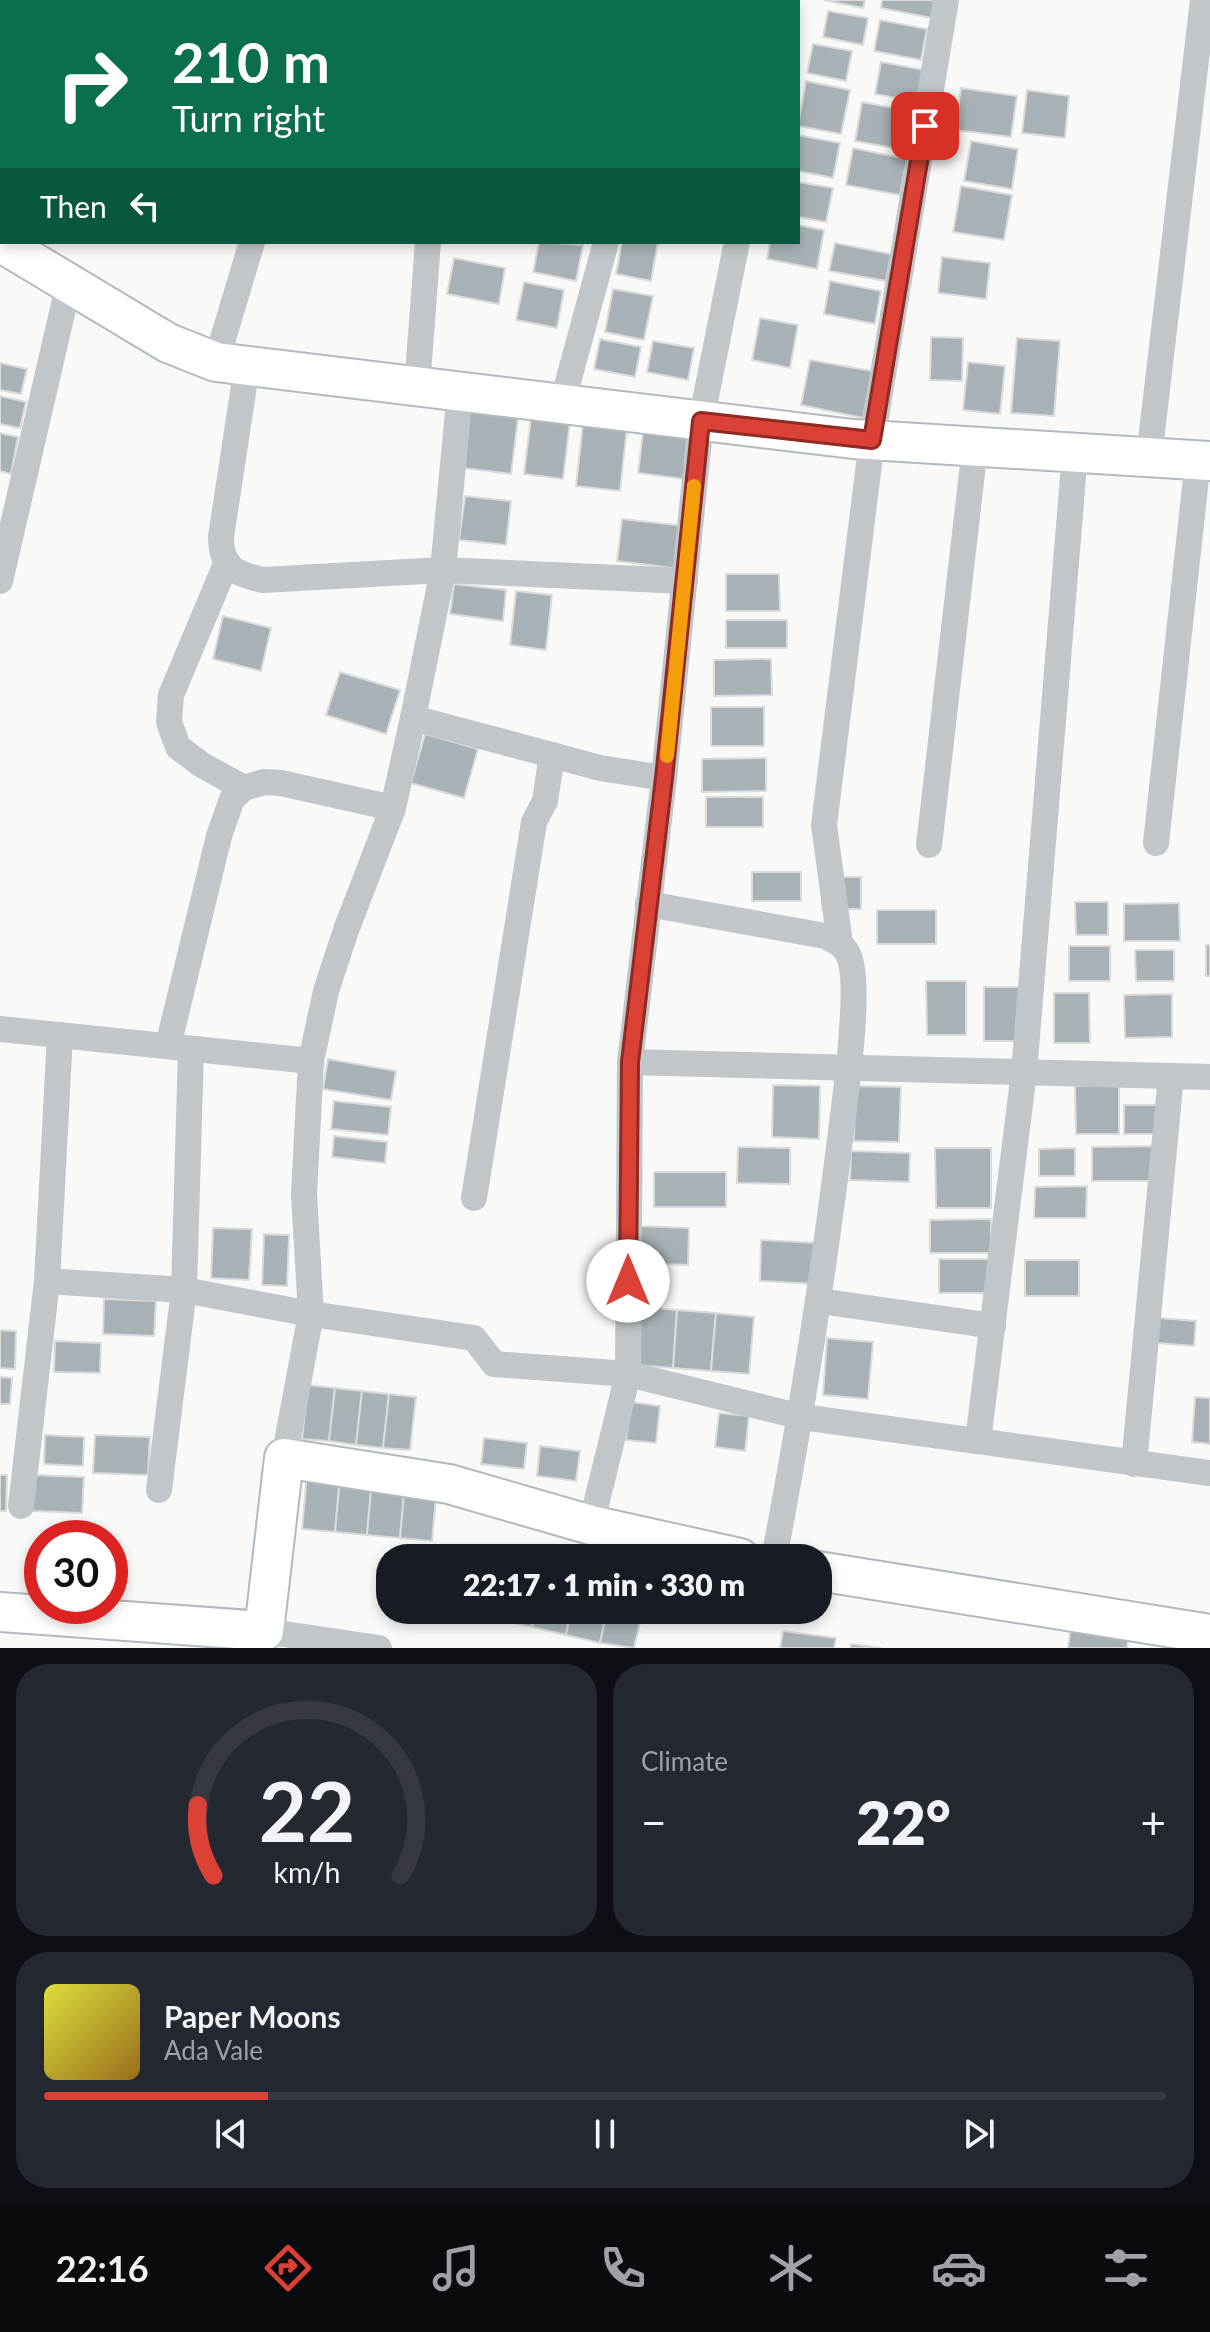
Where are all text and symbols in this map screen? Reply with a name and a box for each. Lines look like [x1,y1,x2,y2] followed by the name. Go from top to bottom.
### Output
[172,28,330,95] text: 210 m
[40,32,144,136] icon: right
[891,92,959,160] pin
[172,96,325,140] text: Turn right
[903,104,947,148] icon: arrive
[123,184,167,228] icon: left
[40,188,107,224] text: Then
[586,1239,670,1323] position arrow
[24,1520,128,1624] speed limit sign: 30
[463,1566,745,1602] text: 22:17 · 1 min · 330 m
[641,1745,728,1777] text: Climate
[258,1760,355,1860] text: 22
[856,1786,951,1858] text: 22°
[641,1796,667,1848] text: −
[1140,1796,1166,1848] text: +
[273,1855,340,1889] text: km/h
[164,1998,341,2034] text: Paper Moons
[164,2034,263,2066] text: Ada Vale
[209,2112,253,2156] icon: previous
[583,2112,627,2156] icon: pause
[957,2112,1001,2156] icon: next
[260,2240,316,2296] icon: directions
[428,2240,484,2296] icon: music
[595,2240,651,2296] icon: phone
[763,2240,819,2296] icon: climate
[931,2240,987,2296] icon: car
[1098,2240,1154,2296] icon: filters
[56,2246,149,2290] text: 22:16

